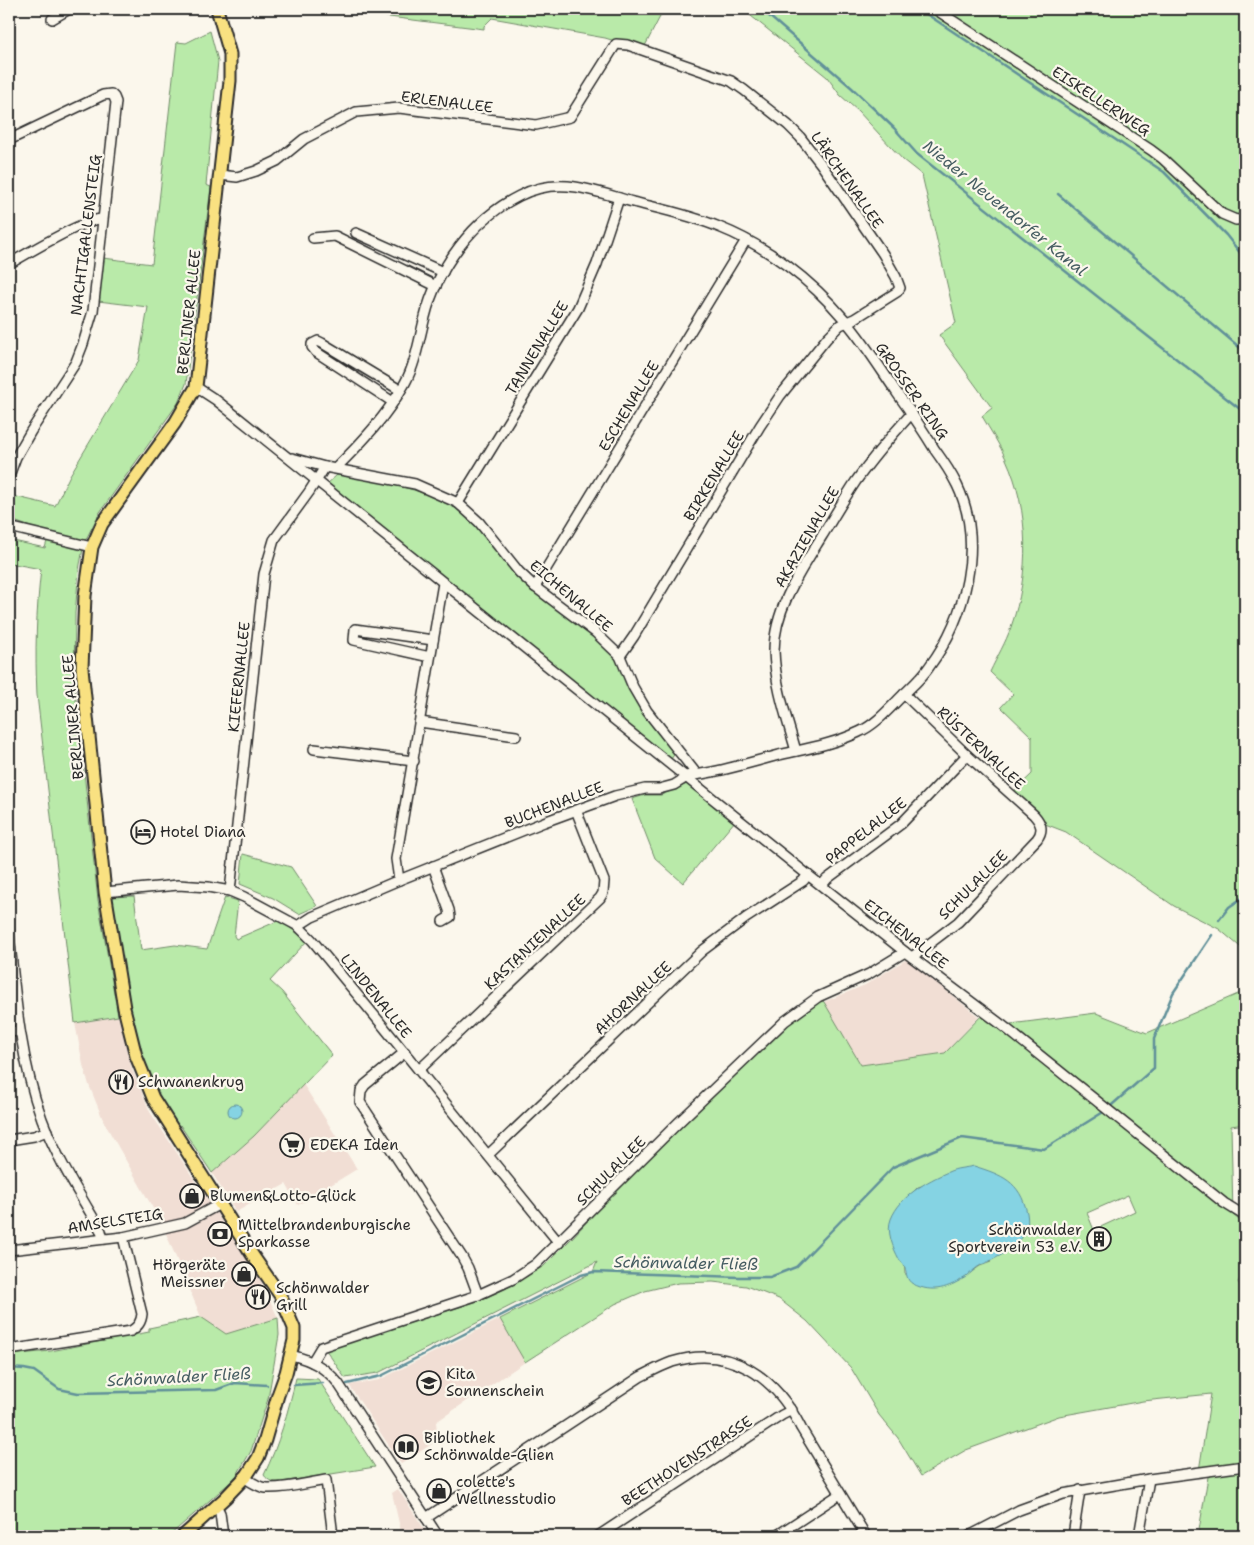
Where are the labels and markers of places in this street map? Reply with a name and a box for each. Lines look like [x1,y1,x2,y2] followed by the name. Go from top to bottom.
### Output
[130,819,156,845] hotel icon: Hotel Diana
[160,822,246,842] place label: Hotel Diana
[108,1069,134,1095] restaurant icon: Schwanenkrug
[138,1072,244,1092] place label: Schwanenkrug
[279,1132,305,1158] supermarket icon: EDEKA Iden
[310,1135,398,1155] place label: EDEKA Iden
[179,1183,205,1209] shop icon: Blumen&Lotto-Glück
[210,1186,356,1206] place label: Blumen&Lotto-Glück
[238,1215,411,1252] place label: Mittelbrandenburgische Sparkasse
[948,1220,1082,1257] place label: Schönwalder Sportverein 53 e.V.
[207,1221,233,1247] bank icon: Mittelbrandenburgische Sparkasse
[1086,1226,1112,1252] building icon: Schönwalder Sportverein 53 e.V.
[152,1255,226,1292] place label: Hörgeräte Meissner
[231,1261,257,1287] shop icon: Hörgeräte Meissner
[276,1278,370,1315] place label: Schönwalder Grill
[245,1284,271,1310] restaurant icon: Schönwalder Grill
[446,1364,544,1401] place label: Kita Sonnenschein
[416,1370,442,1396] school or university icon: Kita Sonnenschein
[424,1428,554,1465] place label: Bibliothek Schönwalde-Glien
[393,1434,419,1460] library icon: Bibliothek Schönwalde-Glien
[456,1472,556,1509] place label: colette's Wellnesstudio
[426,1478,452,1504] shop icon: colette's Wellnesstudio

